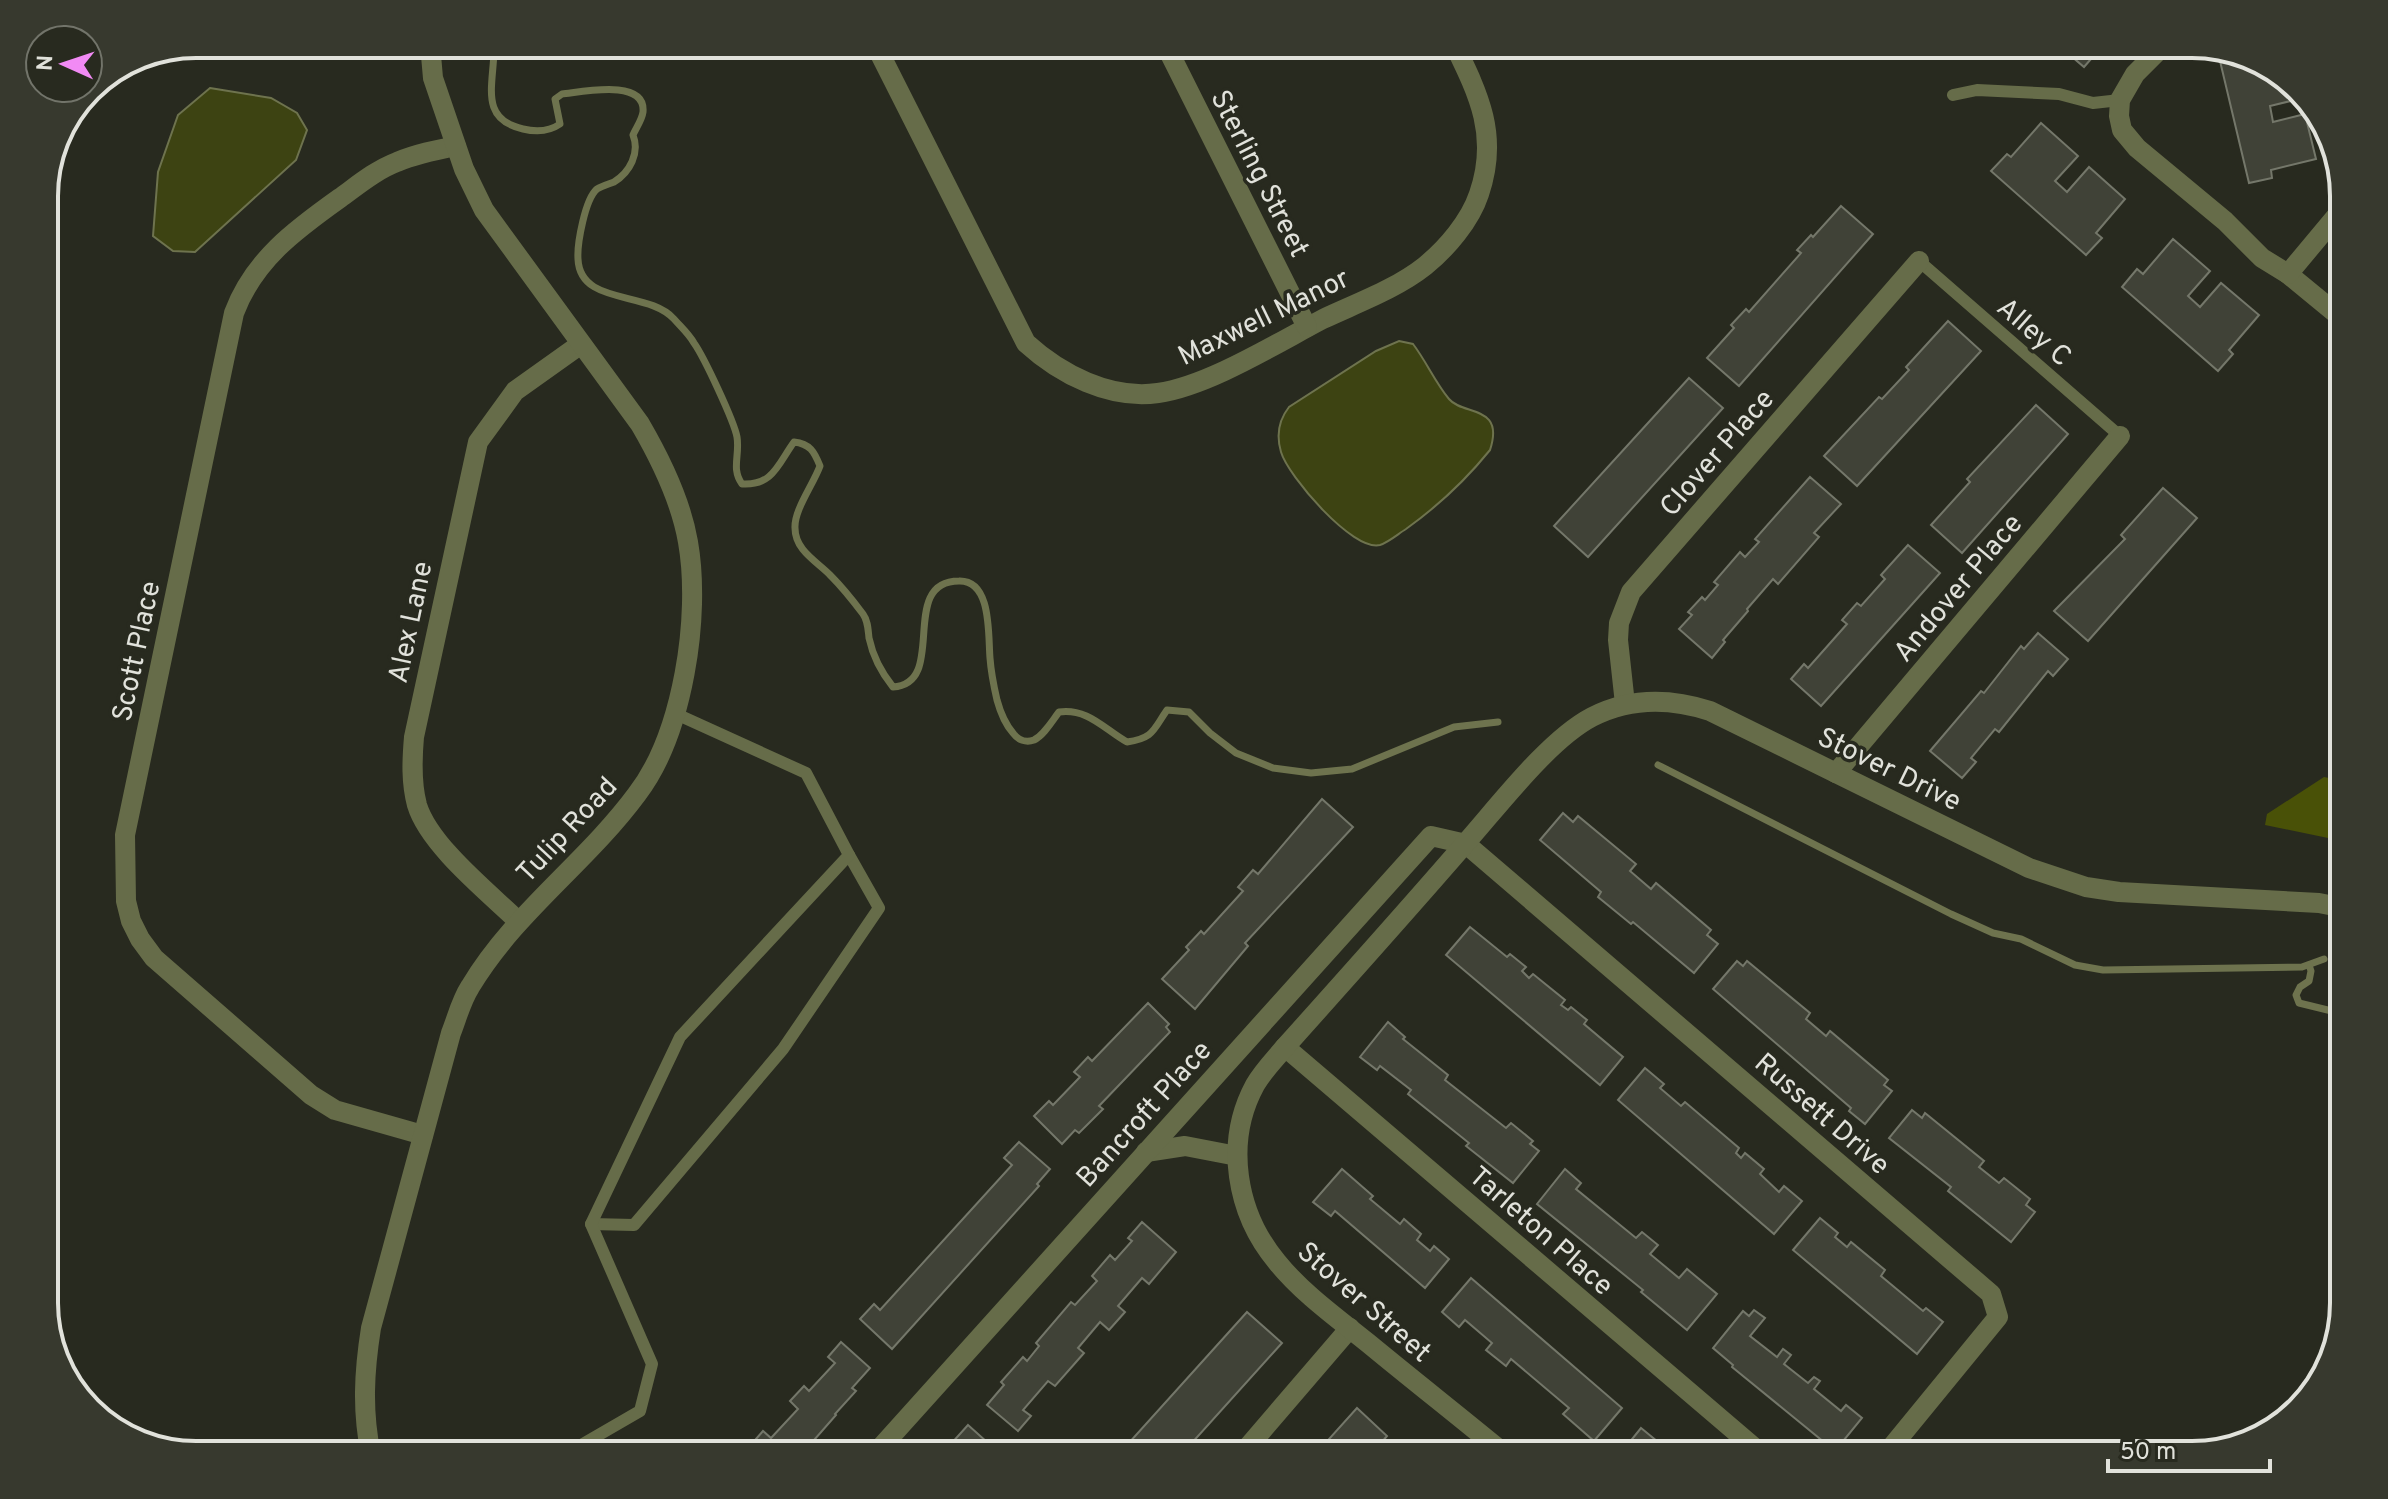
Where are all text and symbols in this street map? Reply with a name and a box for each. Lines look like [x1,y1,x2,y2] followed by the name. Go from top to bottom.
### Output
[24,24,104,104] north arrow
[33,54,60,72] text: N
[1201,85,1316,264] street label: Sterling Street
[1173,262,1356,376] street label: Maxwell Manor
[1988,291,2078,376] street label: Alley C
[1653,383,1783,525] street label: Clover Place
[1887,507,2032,671] street label: Andover Place
[381,558,442,687] street label: Alex Lane
[106,578,170,725] street label: Scott Place
[1811,720,1967,821] street label: Stover Drive
[510,770,627,892] street label: Tulip Road
[1070,1034,1221,1196] street label: Bancroft Place
[1746,1046,1896,1184] street label: Russett Drive
[1460,1160,1620,1305] street label: Tarleton Place
[1288,1235,1438,1371] street label: Stover Street
[2108,1423,2270,1473] scale bar
[2120,1438,2176,1468] text: 50 m

